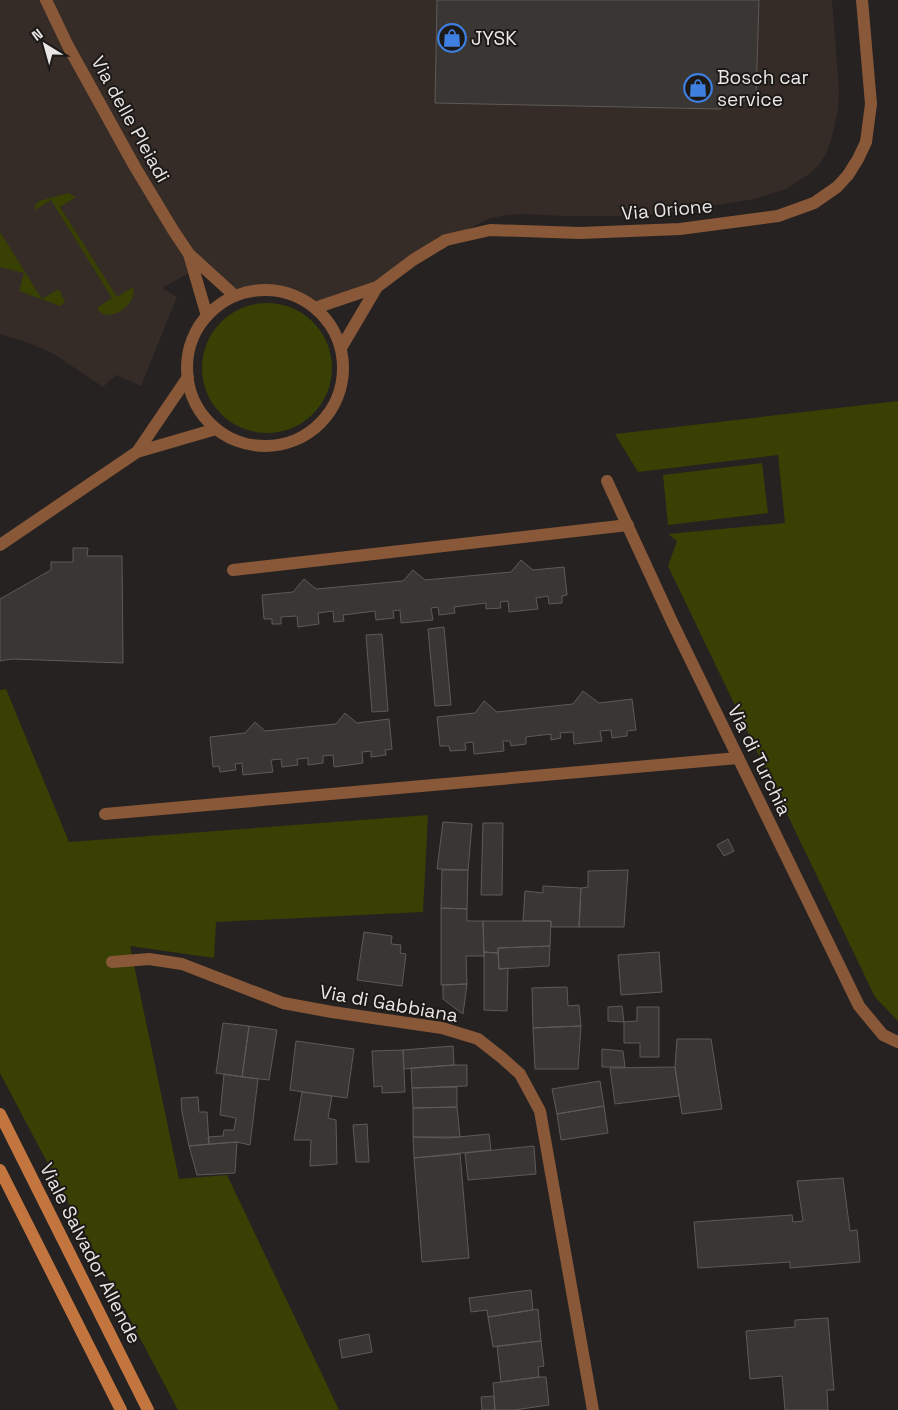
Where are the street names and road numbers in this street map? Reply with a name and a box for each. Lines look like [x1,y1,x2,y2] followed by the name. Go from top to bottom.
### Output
[86,52,176,187] street label: Via delle Pleiadi
[620,193,714,226] street label: Via Orione
[722,701,797,820] street label: Via di Turchia
[318,979,460,1028] street label: Via di Gabbiana
[34,1159,147,1348] street label: Viale Salvador Allende

